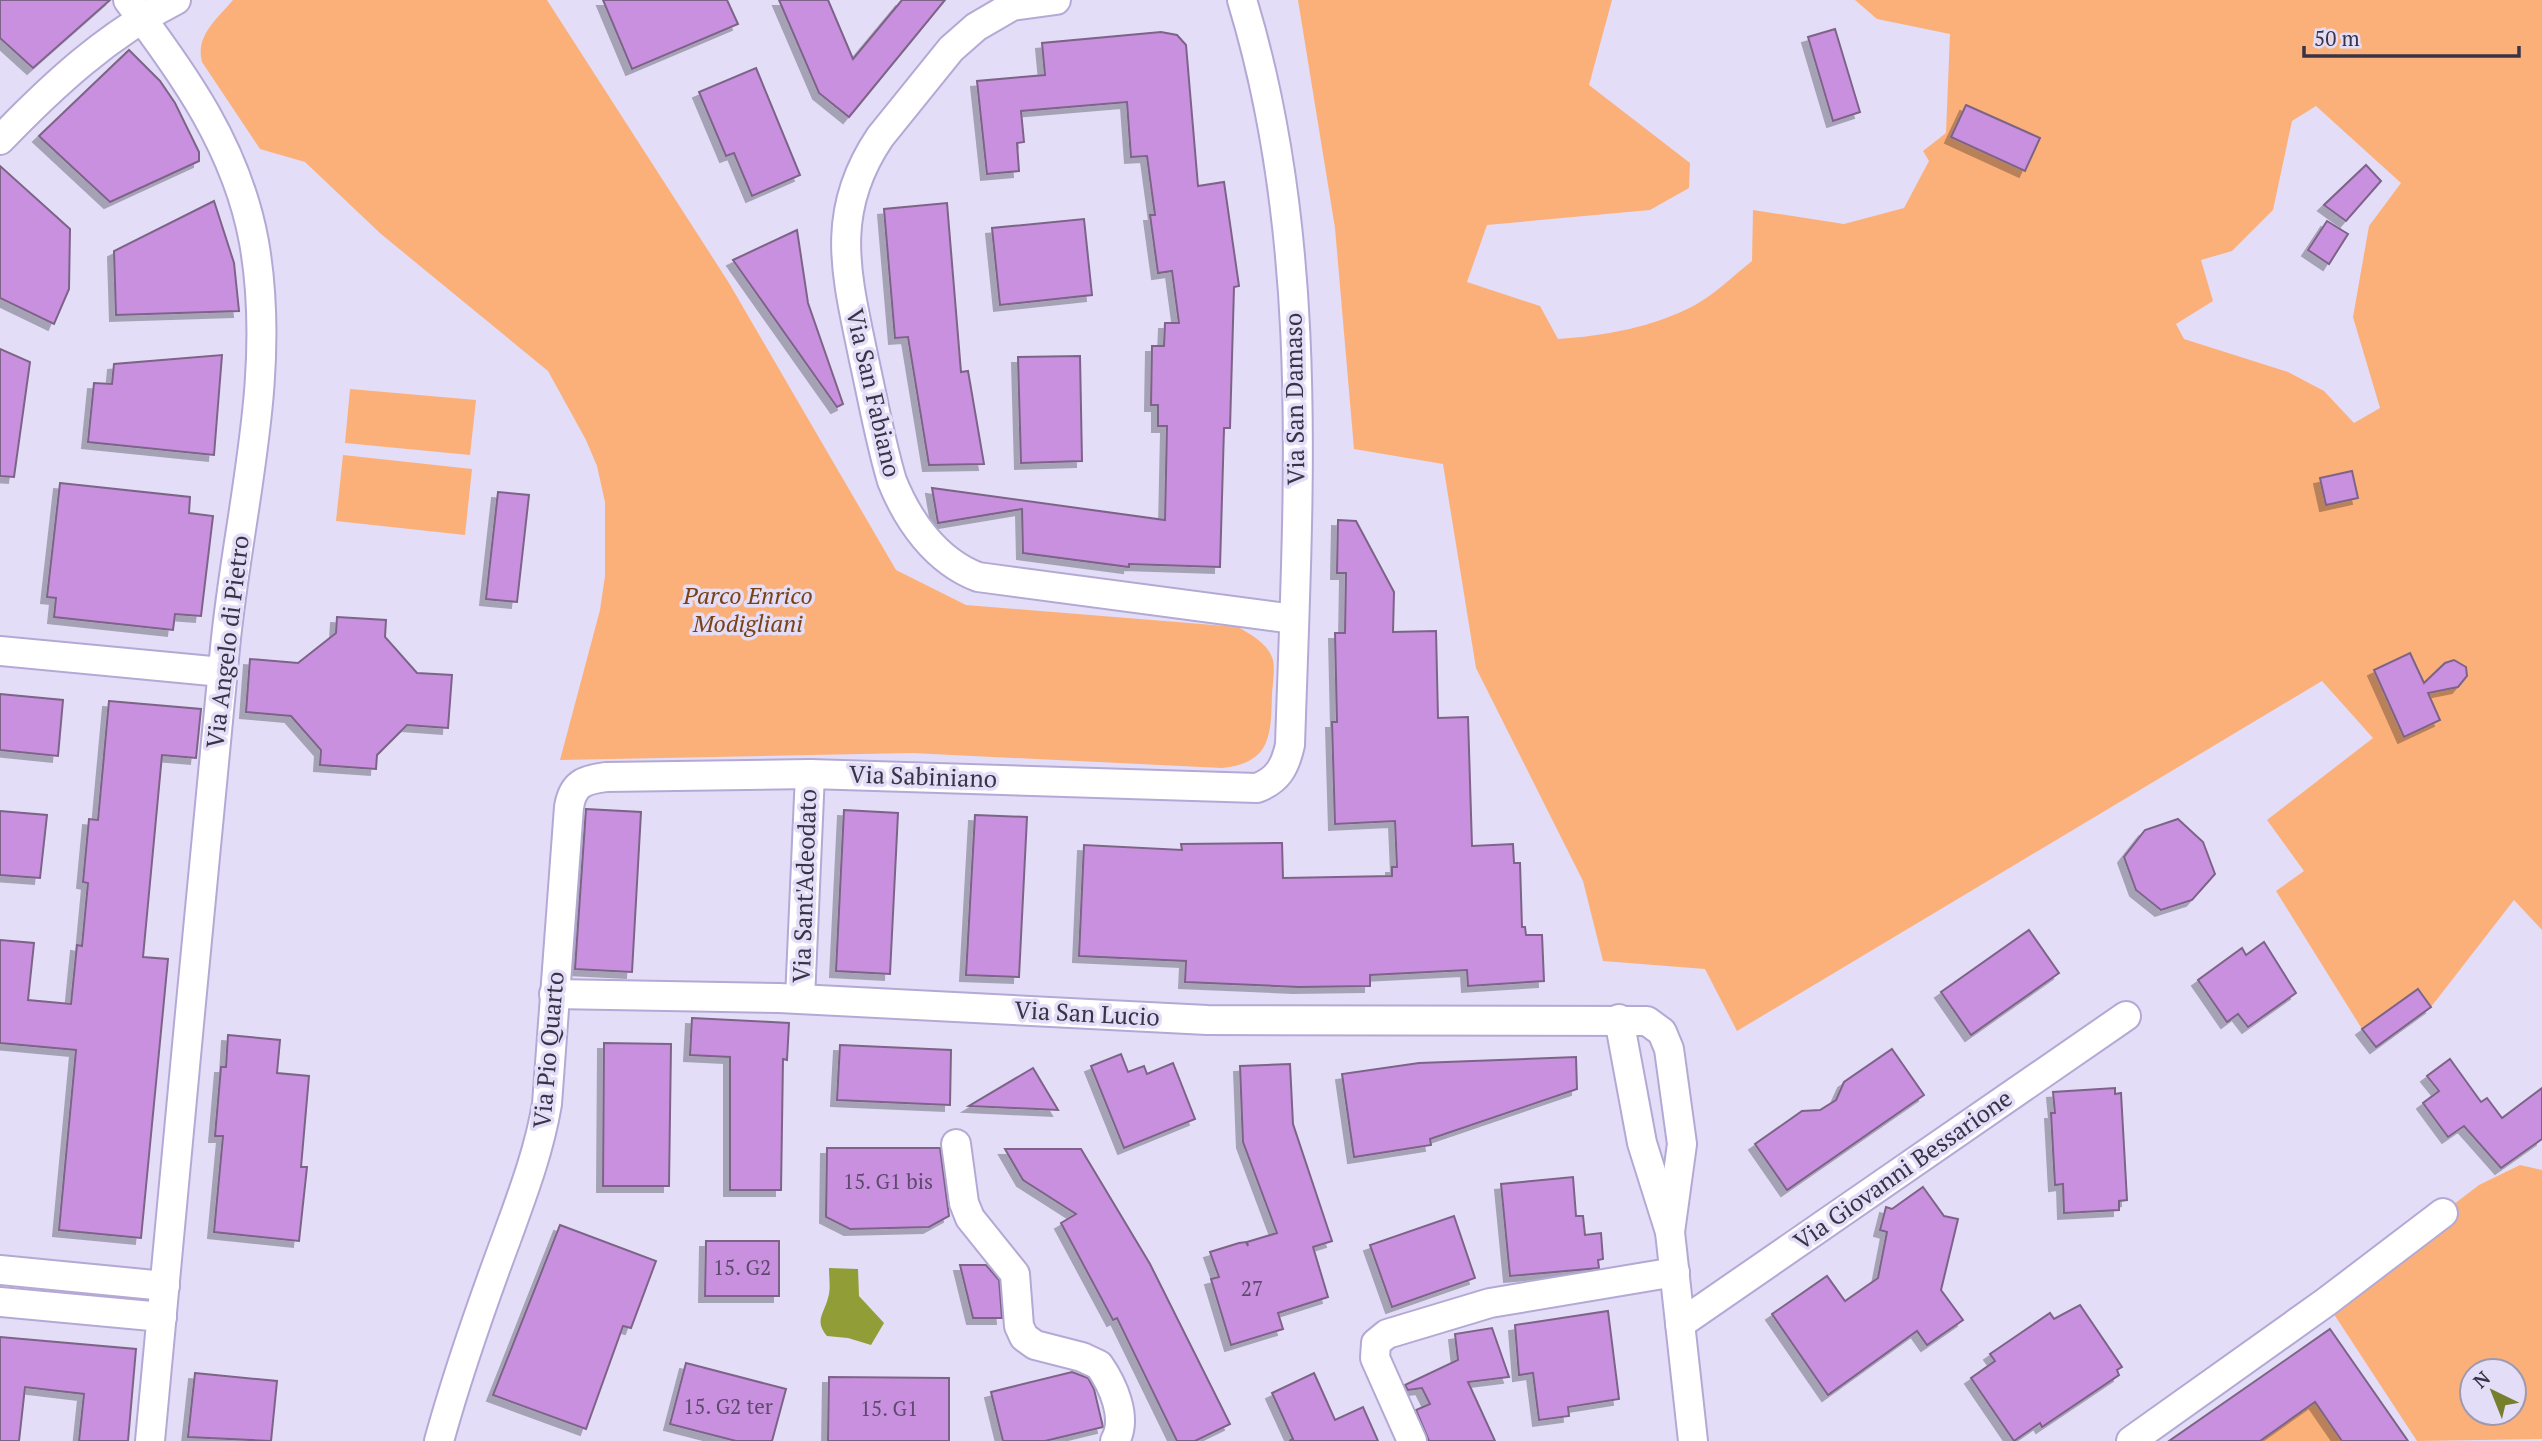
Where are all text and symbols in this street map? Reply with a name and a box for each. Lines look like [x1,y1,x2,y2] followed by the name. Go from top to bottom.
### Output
[2304,14,2519,58] scale bar
[2314,24,2360,52] text: 50 m
[839,305,909,480] street label: Via San Fabiano
[1276,313,1312,485] street label: Via San Damaso
[198,534,256,750] street label: Via Angelo di Pietro
[682,579,813,639] park label: Parco Enrico Modigliani
[849,757,998,795] street label: Via Sabiniano
[785,788,823,984] street label: Via Sant'Adeodato
[525,970,571,1130] street label: Via Pio Quarto
[1014,993,1160,1033] street label: Via San Lucio
[1787,1082,2018,1257] street label: Via Giovanni Bessarione
[843,1167,933,1195] house number: 15. G1 bis
[713,1253,771,1281] house number: 15. G2
[1241,1274,1263,1302] house number: 27
[2458,1357,2528,1427] north arrow
[2467,1365,2495,1393] text: N
[683,1392,773,1420] house number: 15. G2 ter
[860,1394,918,1422] house number: 15. G1

